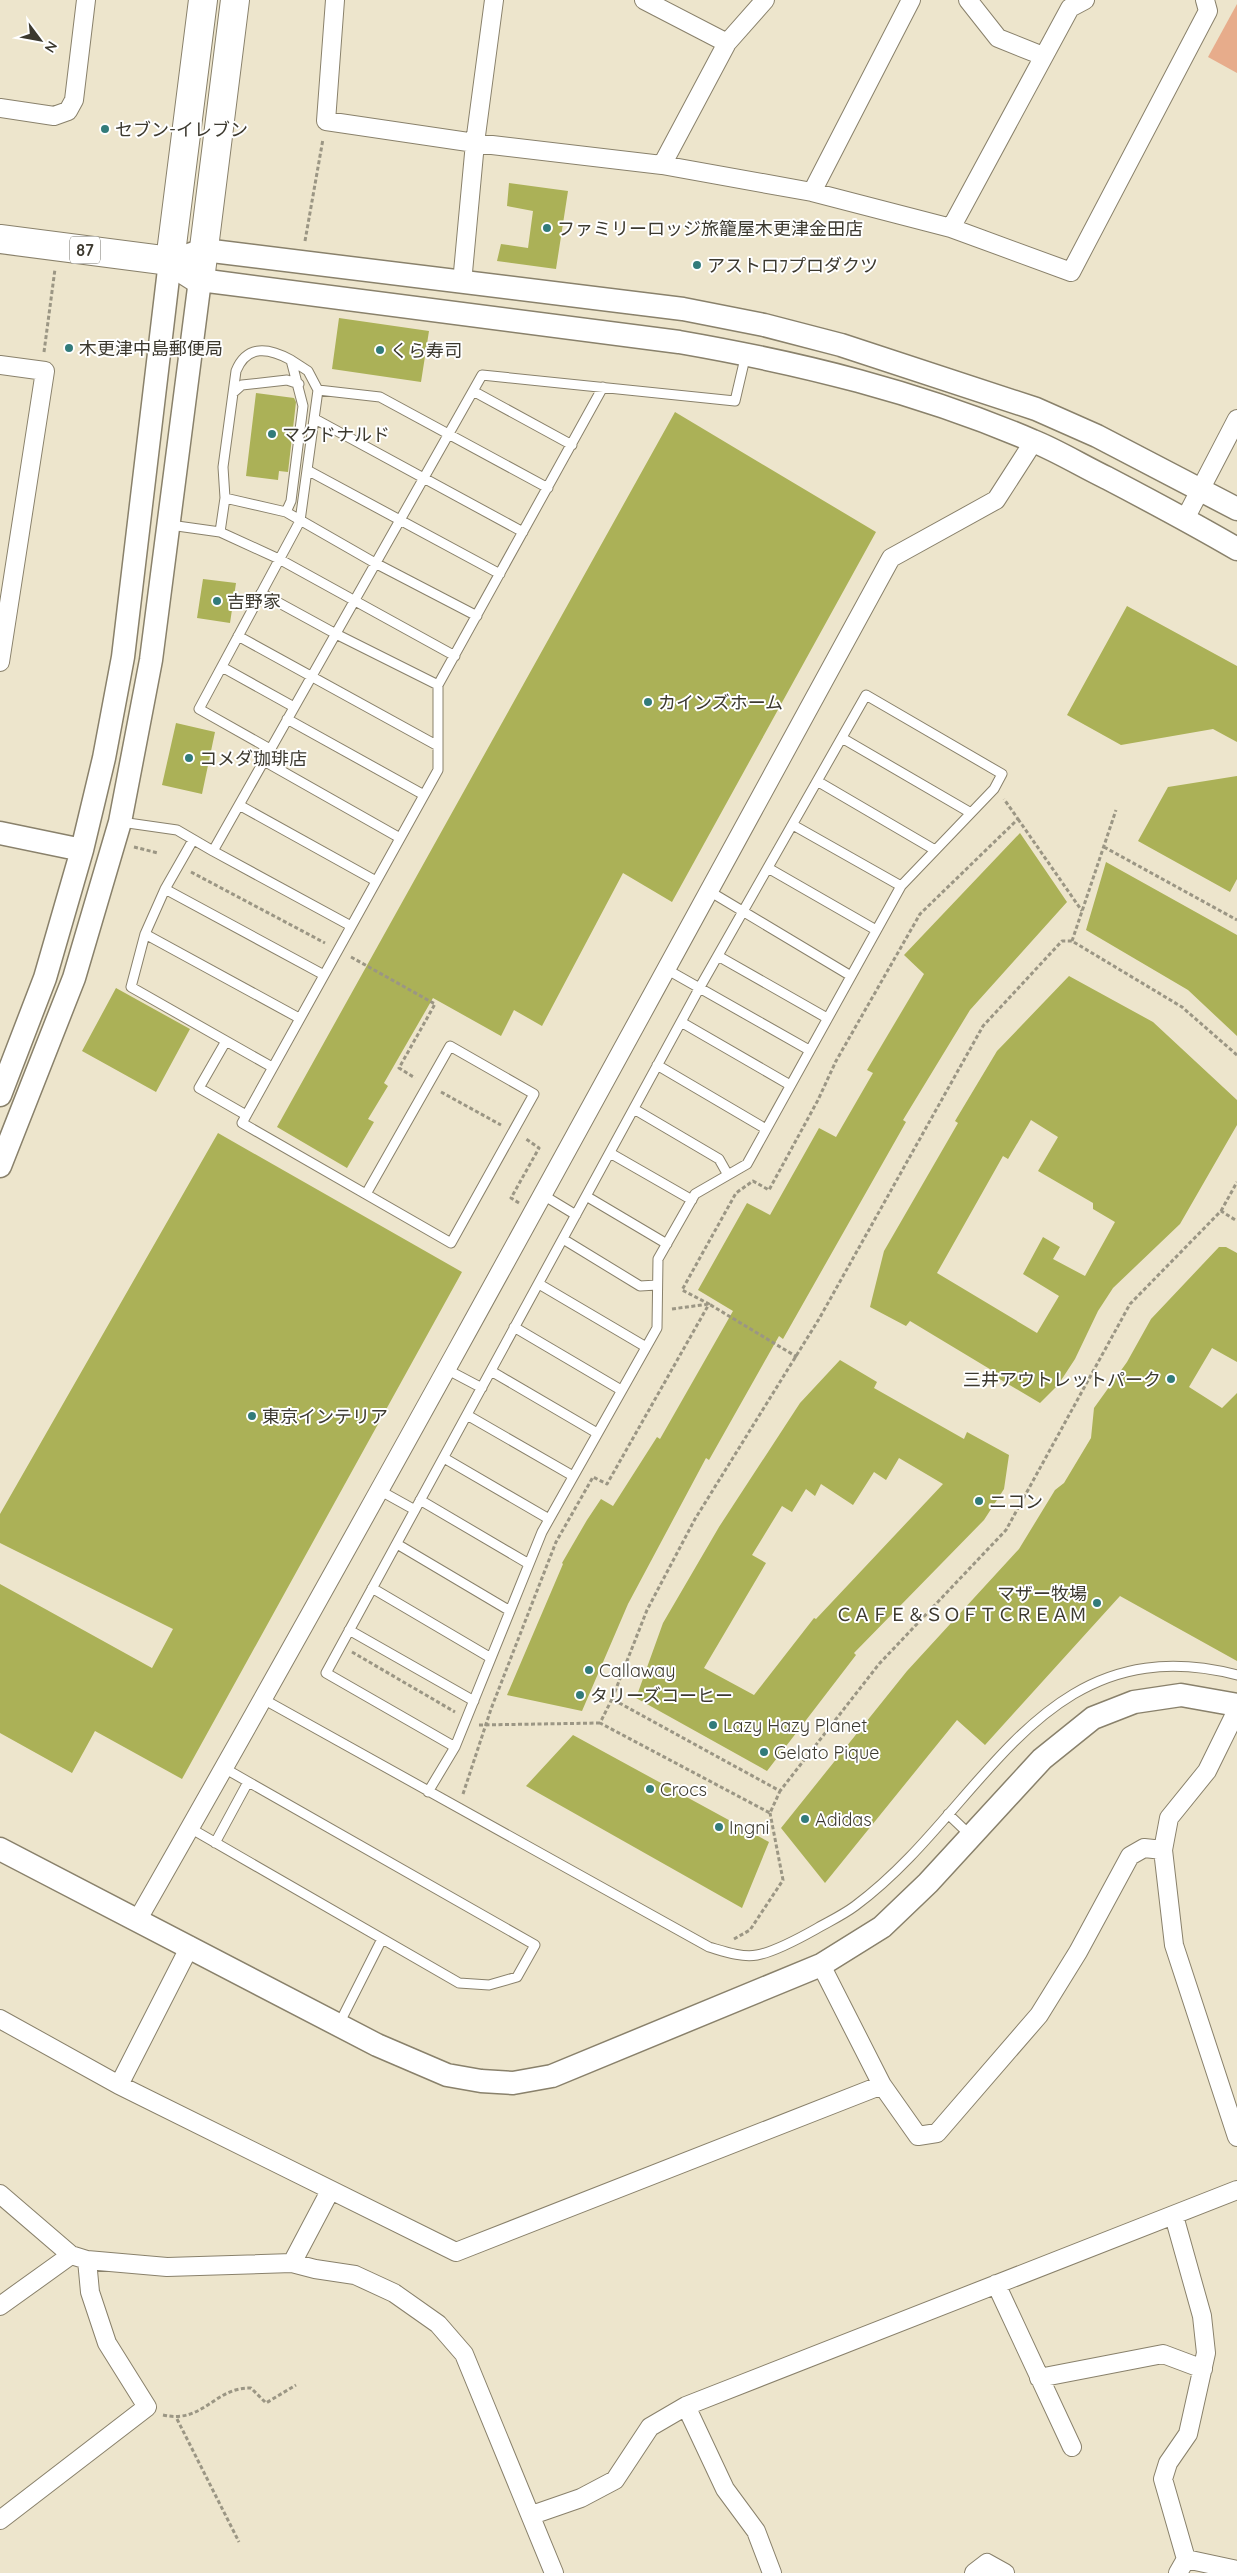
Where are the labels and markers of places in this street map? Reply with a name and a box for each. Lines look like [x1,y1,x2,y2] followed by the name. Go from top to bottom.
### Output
[115,118,248,141] place label: セブン-イレブン
[99,123,111,135] marker: セブン-イレブン
[557,217,863,240] place label: ファミリーロッジ旅籠屋木更津金田店
[541,222,553,234] marker: ファミリーロッジ旅籠屋木更津金田店
[707,254,878,277] place label: アストロﾌプロダクツ
[691,259,703,271] marker: アストロﾌプロダクツ
[79,337,223,360] place label: 木更津中島郵便局
[390,339,462,362] place label: くら寿司
[63,342,75,354] marker: 木更津中島郵便局
[374,344,386,356] marker: くら寿司
[282,423,390,446] place label: マクドナルド
[266,428,278,440] marker: マクドナルド
[227,590,281,613] place label: 吉野家
[211,595,223,607] marker: 吉野家
[658,691,783,714] place label: カインズホーム
[642,696,654,708] marker: カインズホーム
[199,747,307,770] place label: コメダ珈琲店
[183,752,195,764] marker: コメダ珈琲店
[963,1368,1161,1391] place label: 三井アウトレットパーク
[1165,1373,1177,1385] marker: 三井アウトレットパーク
[262,1405,388,1428] place label: 東京インテリア
[246,1410,258,1422] marker: 東京インテリア
[989,1490,1043,1513] place label: ニコン
[973,1495,985,1507] marker: ニコン
[835,1582,1087,1626] place label: マザー牧場 ＣＡＦＥ＆ＳＯＦＴＣＲＥＡＭ
[1091,1597,1103,1609] marker: マザー牧場 ＣＡＦＥ＆ＳＯＦＴＣＲＥＡＭ
[599,1659,675,1682] place label: Callaway
[583,1664,595,1676] marker: Callaway
[590,1684,733,1707] place label: タリーズコーヒー
[574,1689,586,1701] marker: タリーズコーヒー
[723,1714,867,1737] place label: Lazy Hazy Planet
[707,1719,719,1731] marker: Lazy Hazy Planet
[774,1741,879,1764] place label: Gelato Pique
[758,1746,770,1758] marker: Gelato Pique
[660,1778,707,1801] place label: Crocs
[644,1783,656,1795] marker: Crocs
[815,1808,872,1831] place label: Adidas
[799,1813,811,1825] marker: Adidas
[729,1816,769,1839] place label: Ingni
[713,1821,725,1833] marker: Ingni

